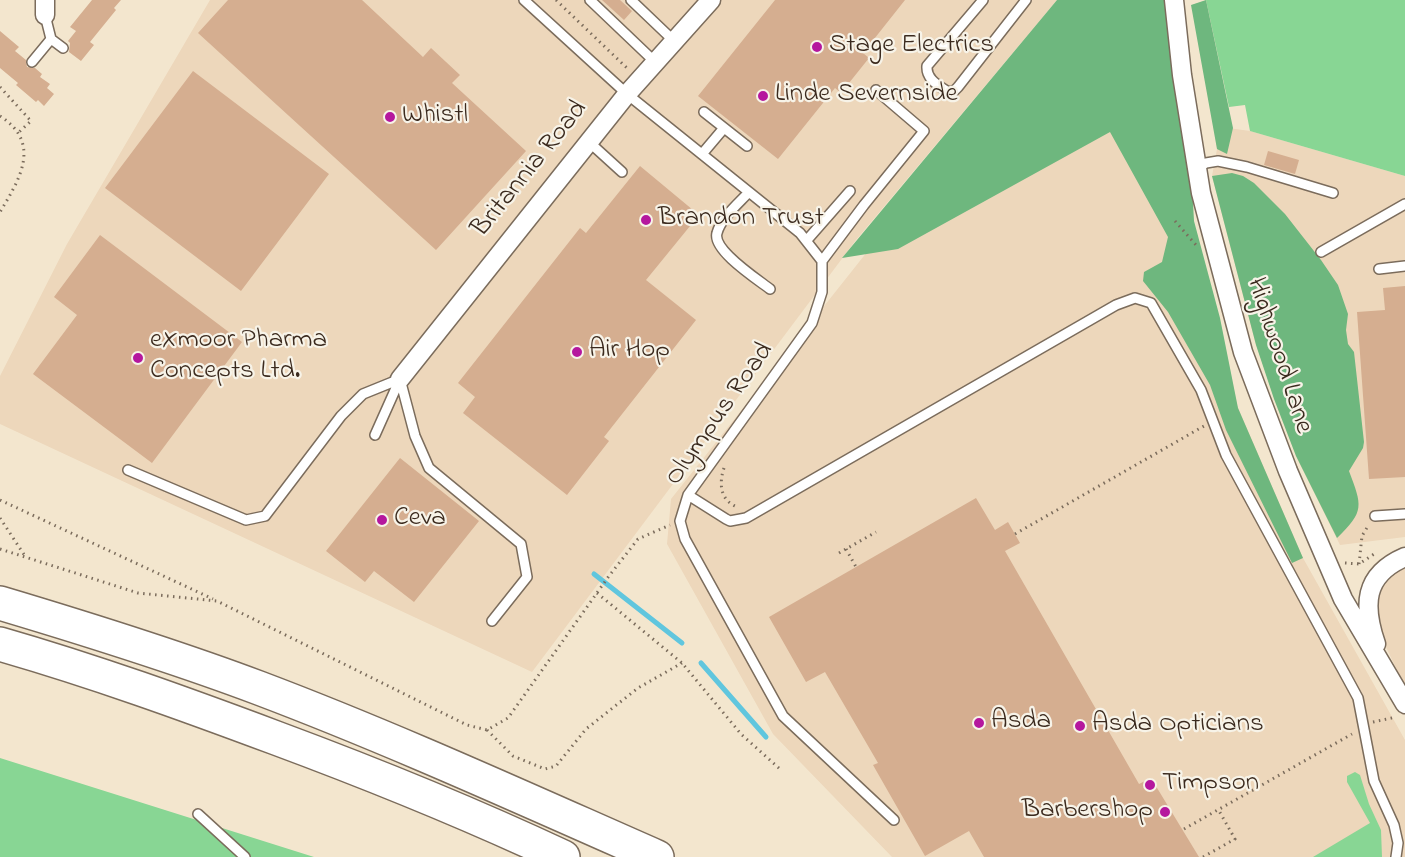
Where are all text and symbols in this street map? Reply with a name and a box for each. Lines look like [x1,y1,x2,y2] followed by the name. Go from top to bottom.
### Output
[829,31,994,63] place label: Stage Electrics
[810,40,824,54] marker: Stage Electrics
[775,80,957,112] place label: Linde Severnside
[756,89,770,103] marker: Linde Severnside
[466,95,596,245] street label: Britannia Road
[402,101,468,133] place label: Whistl
[383,110,397,124] marker: Whistl
[658,204,824,236] place label: Brandon Trust
[639,213,653,227] marker: Brandon Trust
[1238,274,1318,438] street label: Highwood Lane
[150,326,327,389] place label: eXmoor Pharma Concepts Ltd.
[589,336,670,368] place label: Air Hop
[660,337,782,493] street label: Olympus Road
[570,345,584,359] marker: Air Hop
[131,351,145,365] marker: eXmoor Pharma Concepts Ltd.
[394,504,446,536] place label: Ceva
[375,513,389,527] marker: Ceva
[991,707,1051,739] place label: Asda
[1092,710,1264,742] place label: Asda Opticians
[972,716,986,730] marker: Asda
[1073,719,1087,733] marker: Asda Opticians
[1162,769,1259,801] place label: Timpson
[1143,778,1157,792] marker: Timpson
[1022,796,1153,828] place label: Barbershop
[1158,805,1172,819] marker: Barbershop

